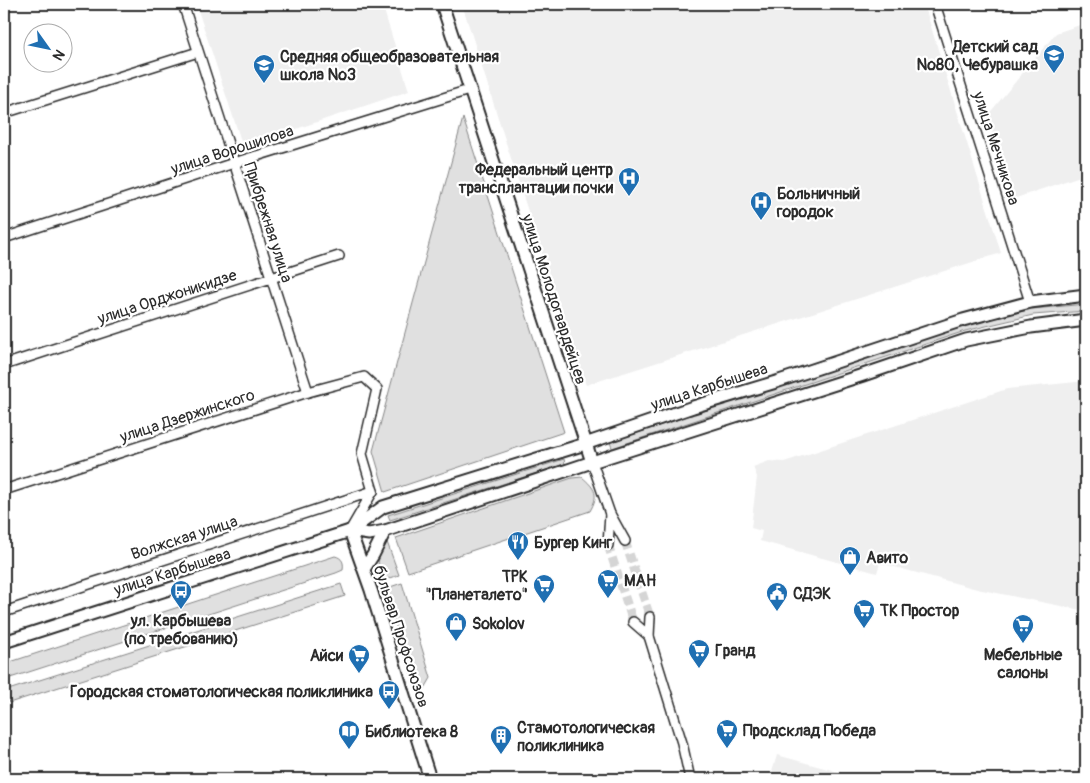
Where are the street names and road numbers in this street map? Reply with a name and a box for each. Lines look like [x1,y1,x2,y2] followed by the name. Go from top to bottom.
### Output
[968,88,1024,208] street label: улица Мечникова
[167,121,296,180] street label: улица Ворошилова
[239,160,297,285] street label: Прибрежная улица
[517,211,591,387] street label: улица Молодогвардейцев
[94,265,240,329] street label: улица Орджоникидзе
[647,359,770,416] street label: улица Карбышева
[116,385,258,447] street label: улица Дзержинского
[128,511,240,565] street label: Волжская улица
[110,544,233,601] street label: улица Карбышева
[369,563,434,710] street label: бульвар Профсоюзов

